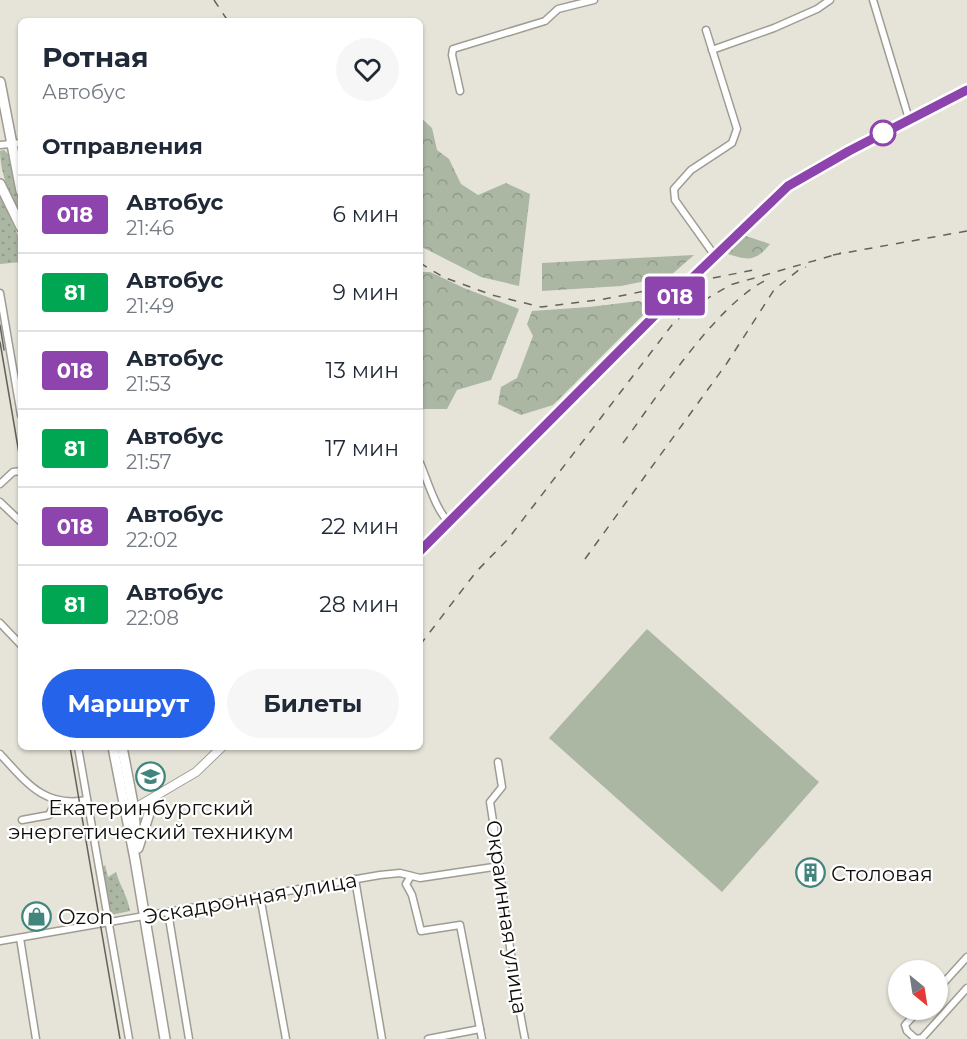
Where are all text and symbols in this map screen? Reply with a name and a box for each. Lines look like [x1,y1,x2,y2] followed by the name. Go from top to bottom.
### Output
[336,38,399,101] button: heart
[42,40,149,74] text: Ротная
[42,80,126,104] text: Автобус
[870,120,896,146] unlabelled marker
[42,133,203,160] text: Отправления
[126,189,224,216] text: Автобус
[332,201,399,228] text: 6 мин
[57,202,93,227] text: 018
[126,216,174,240] text: 21:46
[126,267,224,294] text: Автобус
[640,276,710,316] line badge: 018
[332,279,399,306] text: 9 мин
[64,280,86,305] text: 81
[657,284,693,309] text: 018
[126,294,174,318] text: 21:49
[126,345,224,372] text: Автобус
[326,357,399,384] text: 13 мин
[57,358,93,383] text: 018
[126,372,171,396] text: 21:53
[126,423,224,450] text: Автобус
[325,435,399,462] text: 17 мин
[64,436,86,461] text: 81
[126,450,172,474] text: 21:57
[126,501,224,528] text: Автобус
[321,513,399,540] text: 22 мин
[57,514,93,539] text: 018
[126,528,178,552] text: 22:02
[126,579,224,606] text: Автобус
[319,591,399,618] text: 28 мин
[64,592,86,617] text: 81
[126,606,179,630] text: 22:08
[42,669,215,738] button: Маршрут
[227,669,399,738] button: Билеты
[135,760,167,792] school or university icon: Екатеринбургский энергетический техникум
[8,795,294,844] place label: Екатеринбургский энергетический техникум
[481,818,533,1016] street label: Окраинная улица
[794,857,826,889] building icon: Столовая
[831,861,933,886] place label: Столовая
[141,867,359,929] street label: Эскадронная улица
[21,900,53,932] shop icon: Ozon
[58,904,114,929] place label: Ozon
[888,960,948,1020] north arrow
[888,960,948,1020] map controls

